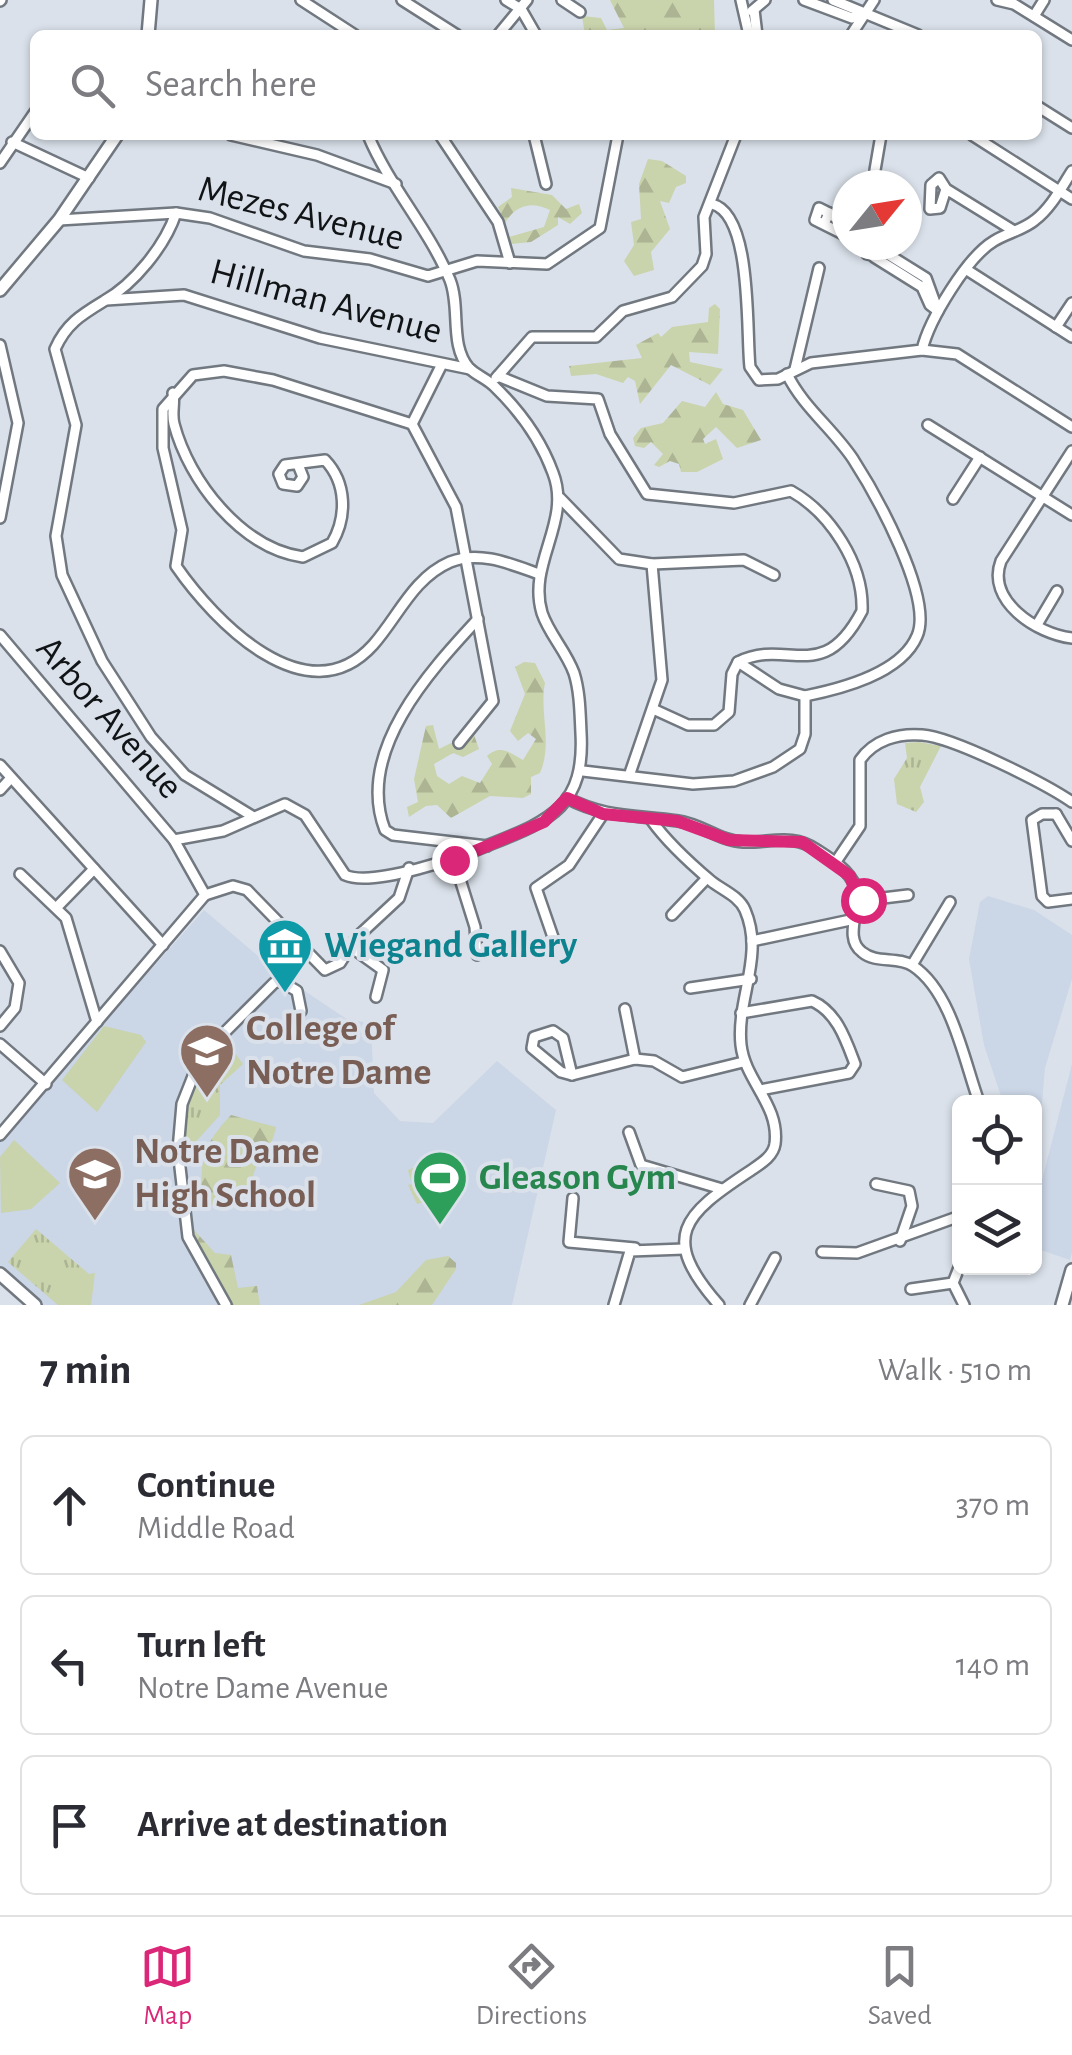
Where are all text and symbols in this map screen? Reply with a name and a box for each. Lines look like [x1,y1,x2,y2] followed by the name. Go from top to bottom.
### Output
[30,30,1042,140] search box
[65,58,120,113] icon: search
[145,66,317,104] text: Search here
[194,170,408,258] street label: Mezes Avenue
[832,170,922,260] north arrow
[206,253,446,351] street label: Hillman Avenue
[29,630,189,806] street label: Arbor Avenue
[432,838,478,884] route end
[841,878,887,924] route start
[255,916,315,995] museum icon: Wiegand Gallery
[324,927,577,965] place label: Wiegand Gallery
[246,1010,432,1092] place label: College of Notre Dame
[177,1021,237,1100] school or university icon: College of Notre Dame
[952,1095,1042,1275] map controls
[952,1095,1042,1185] button: locate
[134,1133,320,1215] place label: Notre Dame High School
[65,1144,125,1223] school or university icon: Notre Dame High School
[410,1148,470,1227] sports icon: Gleason Gym
[479,1159,676,1197] place label: Gleason Gym
[952,1185,1042,1275] button: layers
[40,1349,132,1391] text: 7 min
[878,1354,1032,1386] text: Walk · 510 m
[137,1467,275,1505] text: Continue
[42,1478,97,1533] icon: ahead
[956,1489,1030,1521] text: 370 m
[137,1512,295,1544] text: Middle Road
[137,1627,265,1665] text: Turn left
[42,1638,97,1693] icon: left
[956,1649,1030,1681] text: 140 m
[137,1672,389,1704] text: Notre Dame Avenue
[42,1798,97,1853] icon: arrive
[137,1806,448,1844] text: Arrive at destination
[140,1939,195,2033] tab: Map
[476,1939,587,2033] tab: Directions
[868,1939,932,2033] tab: Saved

